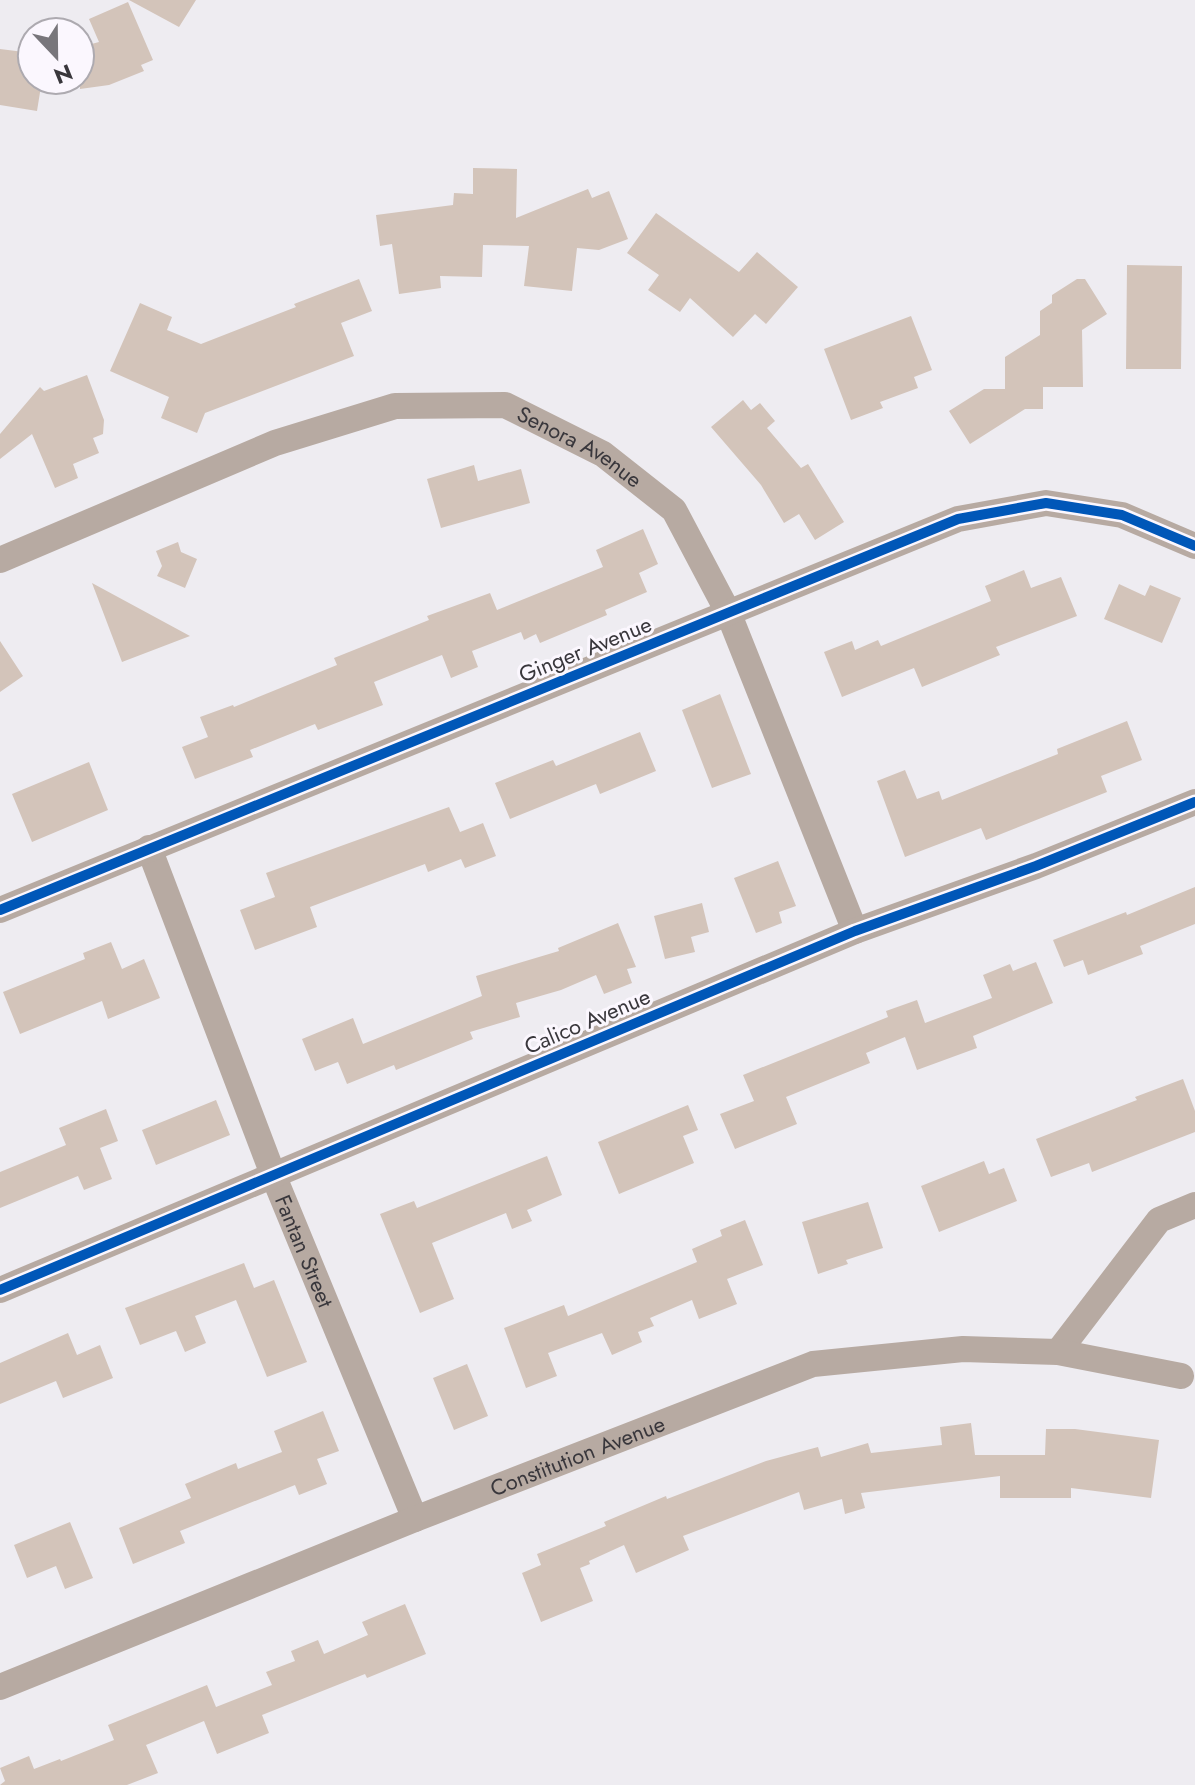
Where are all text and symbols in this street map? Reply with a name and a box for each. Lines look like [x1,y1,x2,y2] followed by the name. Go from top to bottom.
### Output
[16,16,96,96] north arrow
[49,56,78,93] text: N
[512,398,649,495] street label: Senora Avenue
[514,608,656,690] street label: Ginger Avenue
[519,980,655,1062] street label: Calico Avenue
[267,1190,342,1313] street label: Fantan Street
[485,1407,669,1504] street label: Constitution Avenue

